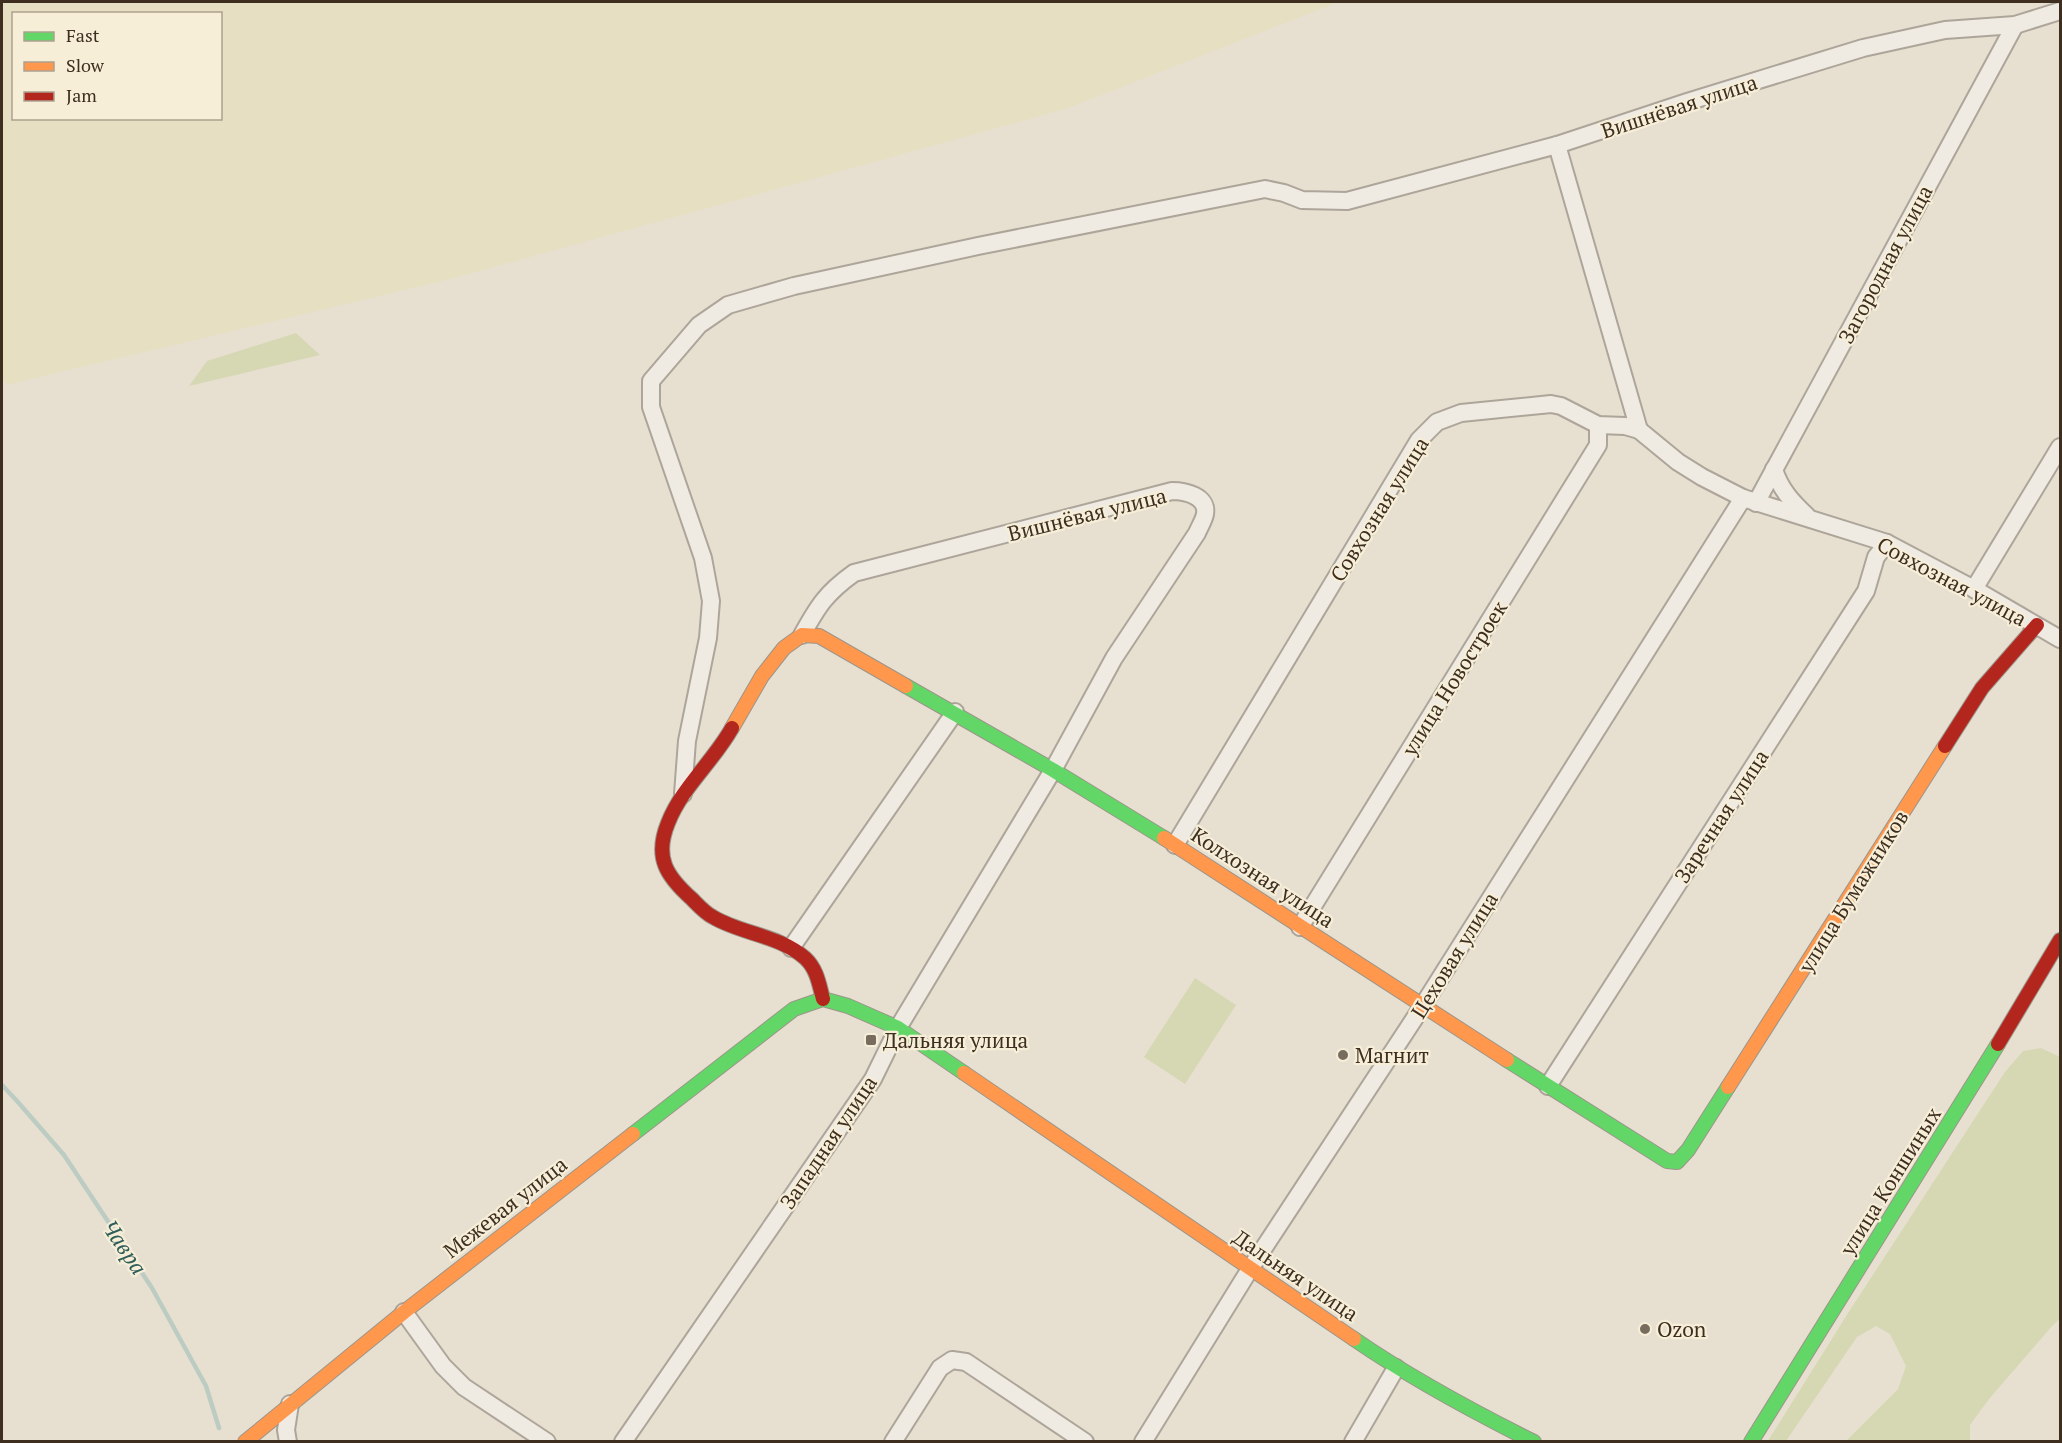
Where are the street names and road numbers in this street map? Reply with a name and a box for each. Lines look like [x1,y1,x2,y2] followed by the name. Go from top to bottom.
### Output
[1597,67,1761,144] street label: Вишнёвая улица
[1831,180,1939,348] street label: Загородная улица
[1323,431,1435,587] street label: Совхозная улица
[1005,481,1170,547] street label: Вишнёвая улица
[1872,530,2032,632] street label: Совхозная улица
[1394,595,1513,762] street label: улица Новостроек
[1667,744,1775,888] street label: Заречная улица
[1791,804,1914,979] street label: улица Бумажников
[1186,820,1340,934] street label: Колхозная улица
[1404,886,1504,1023] street label: Цеховая улица
[773,1069,883,1214] street label: Западная улица
[1833,1101,1947,1261] street label: улица Коншиных
[437,1150,573,1264] street label: Межевая улица
[1228,1223,1364,1327] street label: Дальняя улица

